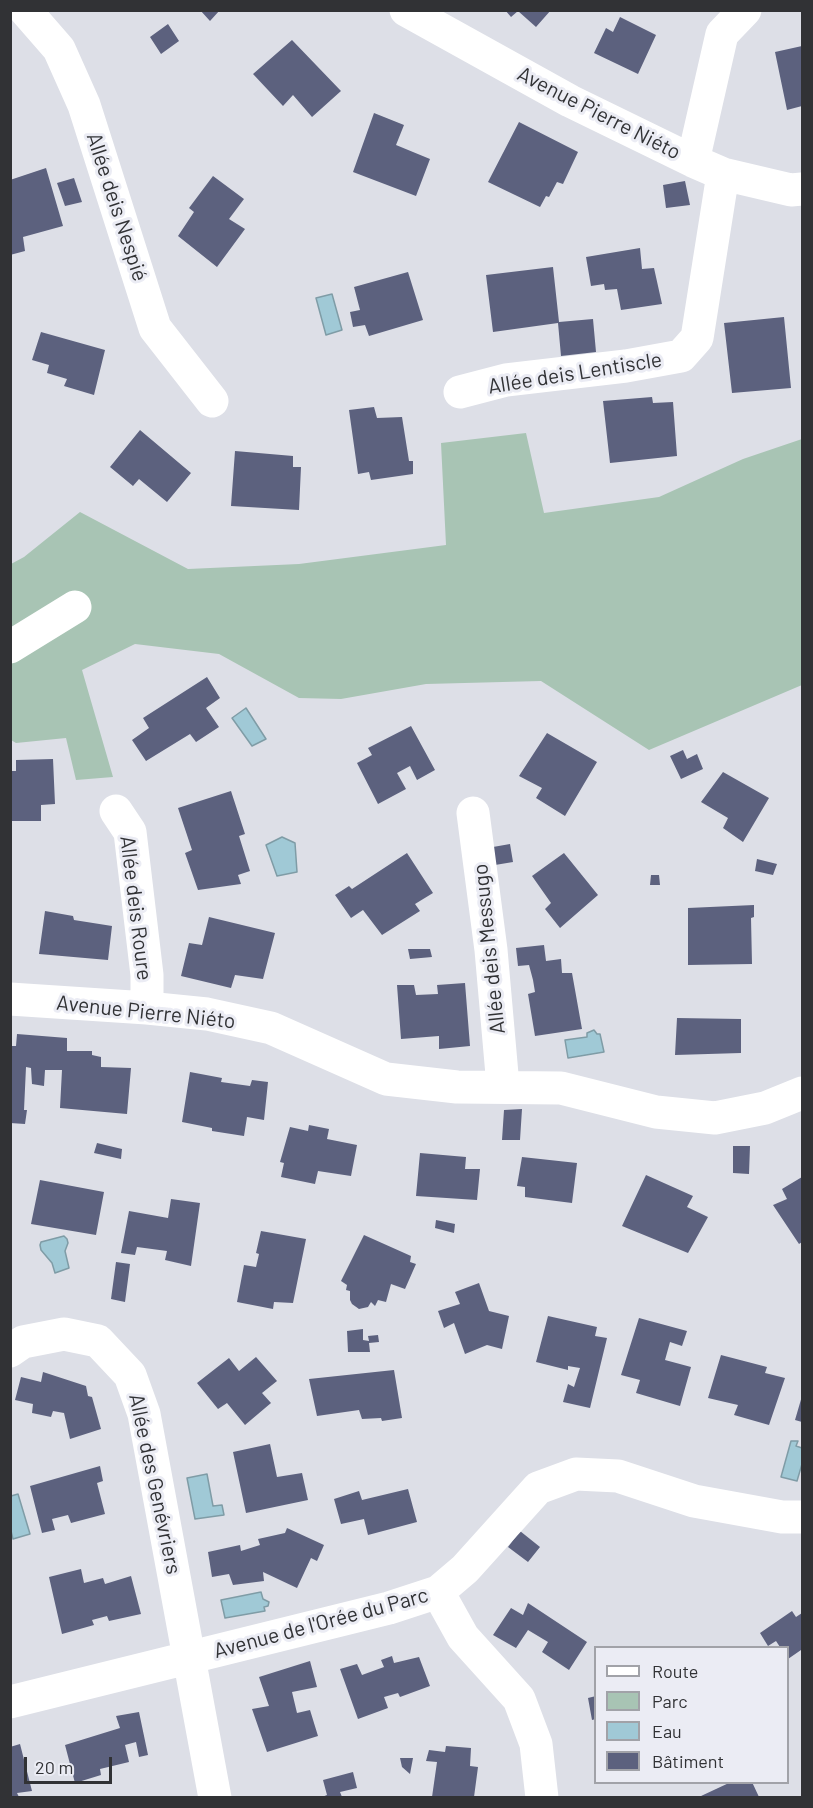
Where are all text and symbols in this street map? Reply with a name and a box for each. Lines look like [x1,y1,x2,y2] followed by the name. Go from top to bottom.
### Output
[513,61,685,165] street label: Avenue Pierre Niéto
[81,130,153,284] street label: Allée deis Nespié
[486,347,664,399] street label: Allée deis Lentiscle
[115,834,157,982] street label: Allée deis Roure
[468,863,510,1035] street label: Allée deis Messugo
[55,990,237,1034] street label: Avenue Pierre Niéto
[124,1392,186,1576] street label: Allée des Genévriers
[211,1582,431,1664] street label: Avenue de l'Orée du Parc
[594,1646,789,1784] legend
[652,1660,698,1682] text: Route
[652,1690,688,1712] text: Parc
[652,1720,682,1742] text: Eau
[27,1745,116,1783] scale bar
[652,1750,724,1772] text: Bâtiment
[35,1756,73,1778] text: 20 m

